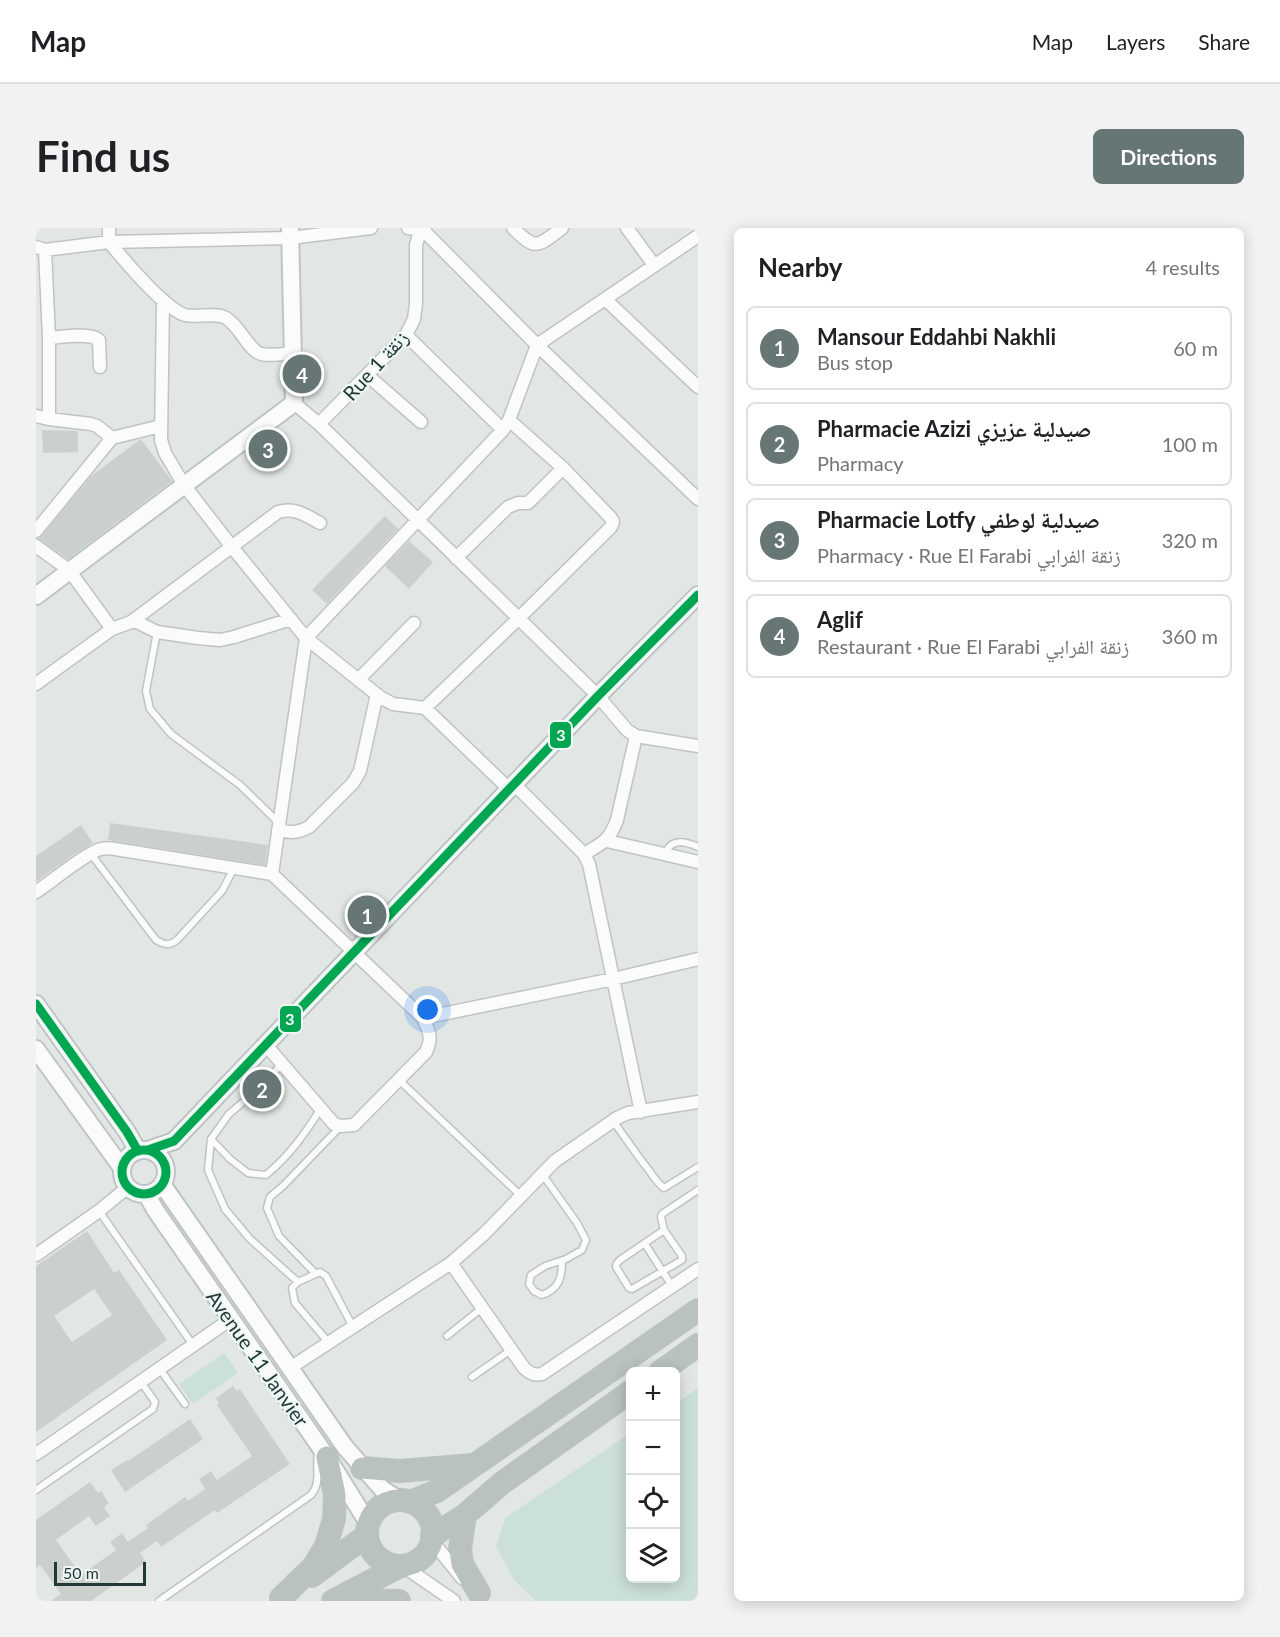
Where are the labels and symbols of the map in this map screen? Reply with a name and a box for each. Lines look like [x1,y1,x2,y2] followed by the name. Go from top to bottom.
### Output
[337,325,413,405] street label: Rue 1 زنقة
[282,352,322,396] pin: 4
[248,426,288,472] pin: 3
[549,721,572,749] line badge: 3
[556,725,566,744] text: 3
[348,892,386,938] pin: 1
[413,995,442,1024] your location
[279,1005,302,1033] line badge: 3
[285,1009,295,1028] text: 3
[242,1066,282,1112] pin: 2
[202,1285,314,1431] street label: Avenue 11 Janvier
[54,1559,146,1586] scale bar

